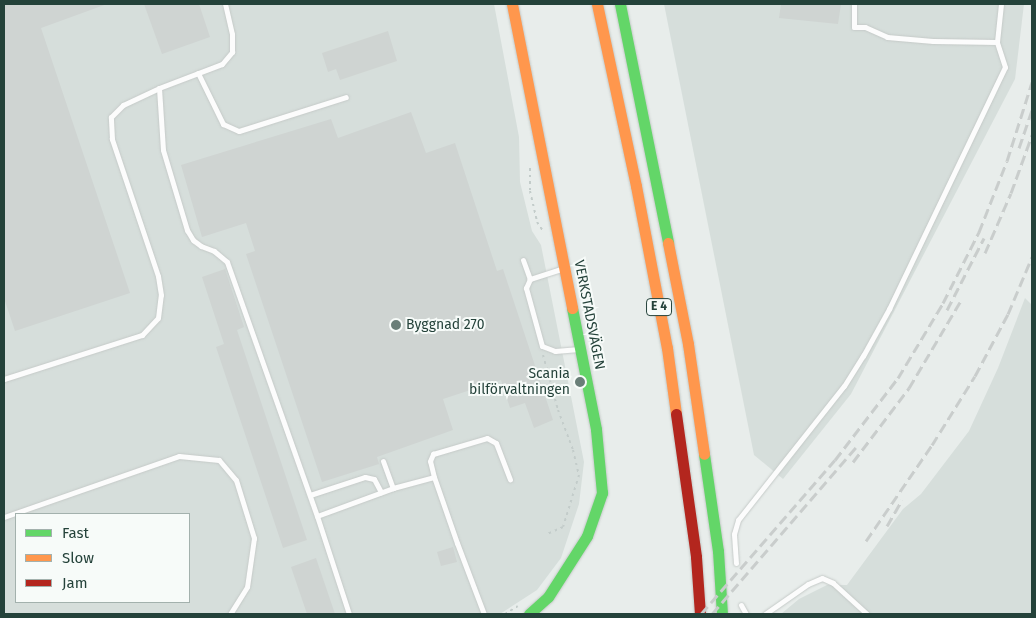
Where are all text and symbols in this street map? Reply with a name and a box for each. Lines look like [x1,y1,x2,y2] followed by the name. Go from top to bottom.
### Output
[570,259,608,371] street label: VERKSTADSVÄGEN
[645,298,673,316] road number: E 4
[406,317,484,333] place label: Byggnad 270
[390,319,402,331] marker: Byggnad 270
[469,366,570,398] place label: Scania bilförvaltningen
[574,376,586,388] marker: Scania bilförvaltningen
[15,513,190,603] legend
[62,524,89,542] text: Fast
[62,549,94,567] text: Slow
[62,574,88,592] text: Jam

